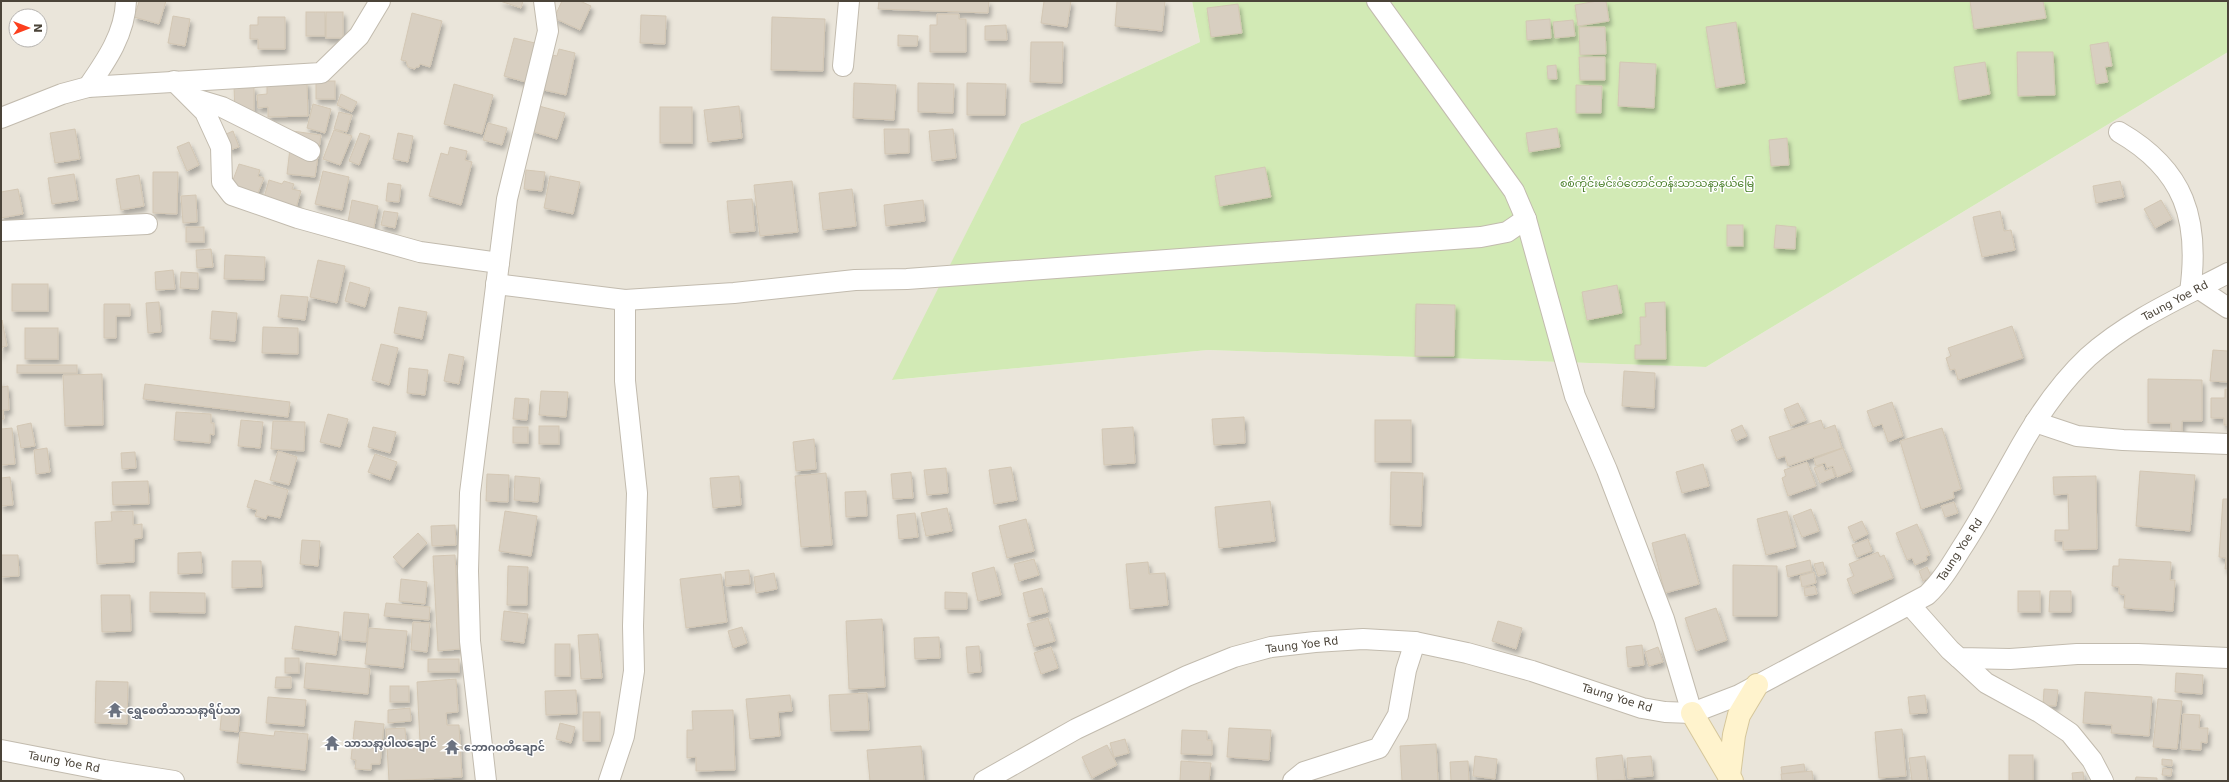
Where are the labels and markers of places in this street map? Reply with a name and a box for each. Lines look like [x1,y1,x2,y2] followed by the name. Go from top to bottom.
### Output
[106,701,124,719] temple icon: ရွှေစေတီသာသနာ့ရိပ်သာ
[127,703,240,720] place label: ရွှေစေတီသာသနာ့ရိပ်သာ
[323,734,341,752] temple icon: သာသနာ့ပါလချောင်
[344,736,437,752] place label: သာသနာ့ပါလချောင်
[443,738,461,756] temple icon: ဘောဂဝတီချောင်
[464,740,545,756] place label: ဘောဂဝတီချောင်

